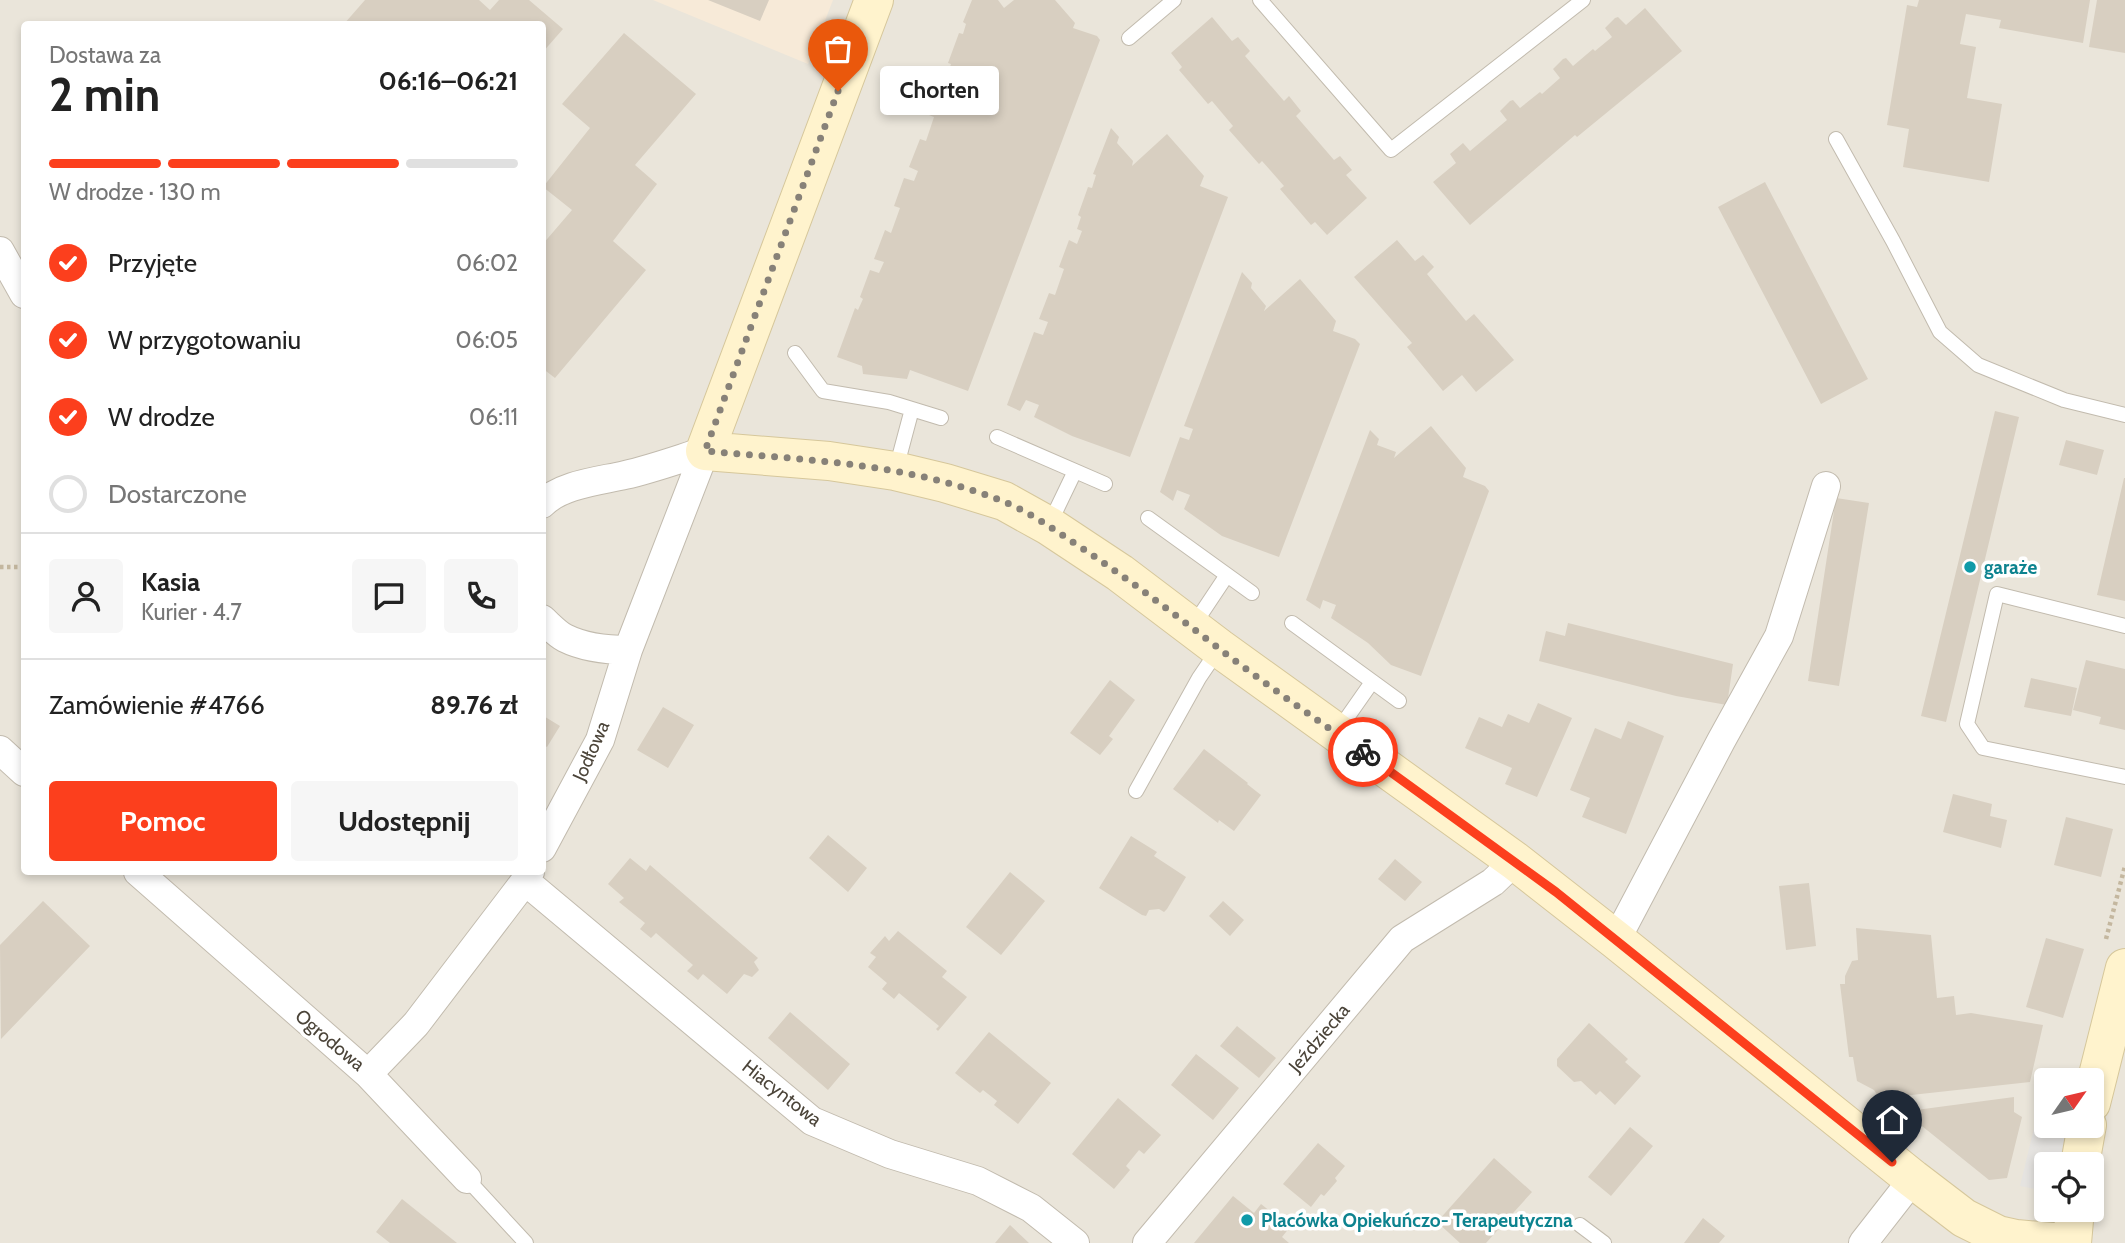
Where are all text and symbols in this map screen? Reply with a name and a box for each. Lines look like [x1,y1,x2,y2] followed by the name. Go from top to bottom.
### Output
[808,19,868,91] pin
[819,30,857,68] icon: bag
[49,41,161,69] text: Dostawa za
[379,65,518,97] text: 06:16–06:21
[880,66,999,116] callout: Chorten
[49,67,160,123] text: 2 min
[900,76,979,104] text: Chorten
[49,178,221,206] text: W drodze · 130 m
[49,244,87,282] icon: check
[108,247,197,279] text: Przyjęte
[456,249,518,277] text: 06:02
[49,321,87,359] icon: check
[108,324,301,356] text: W przygotowaniu
[456,326,518,354] text: 06:05
[49,398,87,436] icon: check
[108,401,215,433] text: W drodze
[469,403,518,431] text: 06:11
[108,478,247,510] text: Dostarczone
[1984,556,2038,579] place label: garaże
[49,559,123,633] button: person
[352,559,426,633] button: chat
[444,559,518,633] button: phone
[1962,559,1978,575] marker: garaże
[141,566,200,598] text: Kasia
[141,598,242,626] text: Kurier · 4.7
[49,689,265,721] text: Zamówienie #4766
[430,689,518,721] text: 89.76 zł
[567,717,614,785] street label: Jodłowa
[1328,717,1398,787] courier
[1344,733,1382,771] icon: bike
[49,781,277,861] button: Pomoc
[291,781,518,861] button: Udostępnij
[1283,999,1354,1078] street label: Jeździecka
[290,1004,370,1076] street label: Ogrodowa
[738,1055,826,1131] street label: Hiacyntowa
[2034,1068,2104,1138] north arrow
[2034,1068,2104,1222] map controls
[1862,1090,1922,1162] pin
[1873,1101,1911,1139] icon: home
[2034,1152,2104,1222] button: locate
[1261,1209,1573,1232] place label: Placówka Opiekuńczo- Terapeutyczna
[1239,1212,1255,1228] marker: Placówka Opiekuńczo- Terapeutyczna

